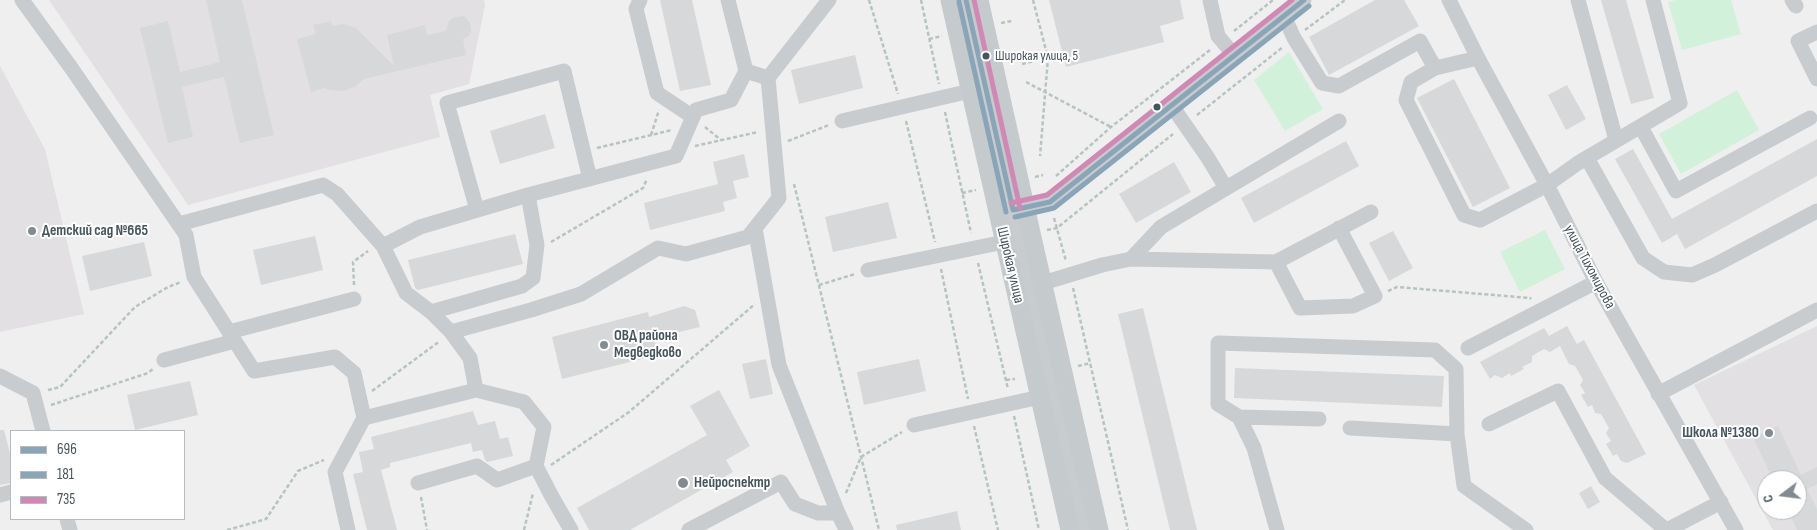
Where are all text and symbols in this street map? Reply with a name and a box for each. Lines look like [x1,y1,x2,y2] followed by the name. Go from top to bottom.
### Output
[995,48,1078,64] place label: Широкая улица, 5
[981,51,991,61] marker: Широкая улица, 5
[1152,102,1162,112] unlabelled marker
[42,222,148,240] place label: Детский сад №665
[1559,222,1619,312] street label: улица Тихомирова
[26,225,38,237] marker: Детский сад №665
[992,225,1028,305] street label: Широкая улица
[614,327,682,362] place label: ОВД района Медведково
[598,339,610,351] marker: ОВД района Медведково
[1682,424,1759,442] place label: Школа №1380
[1763,427,1775,439] marker: Школа №1380
[10,430,185,520] legend
[57,440,77,459] text: 696
[57,465,74,484] text: 181
[1757,470,1807,520] north arrow
[694,474,770,492] place label: Нейроcпектр
[676,476,690,490] marker: Нейроcпектр
[57,490,75,509] text: 735
[1759,493,1777,504] text: С

